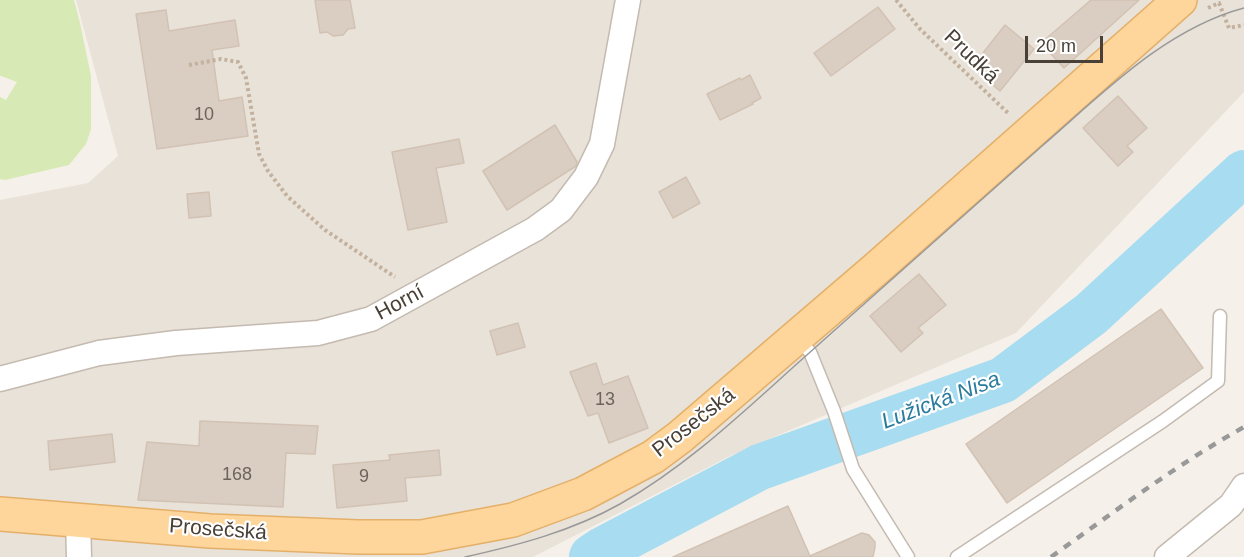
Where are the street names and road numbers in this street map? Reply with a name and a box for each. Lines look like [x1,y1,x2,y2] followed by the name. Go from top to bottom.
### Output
[938,25,1004,89] street label: Prudká
[371,280,429,326] street label: Horní
[648,383,740,463] street label: Prosečská
[168,514,268,546] street label: Prosečská

